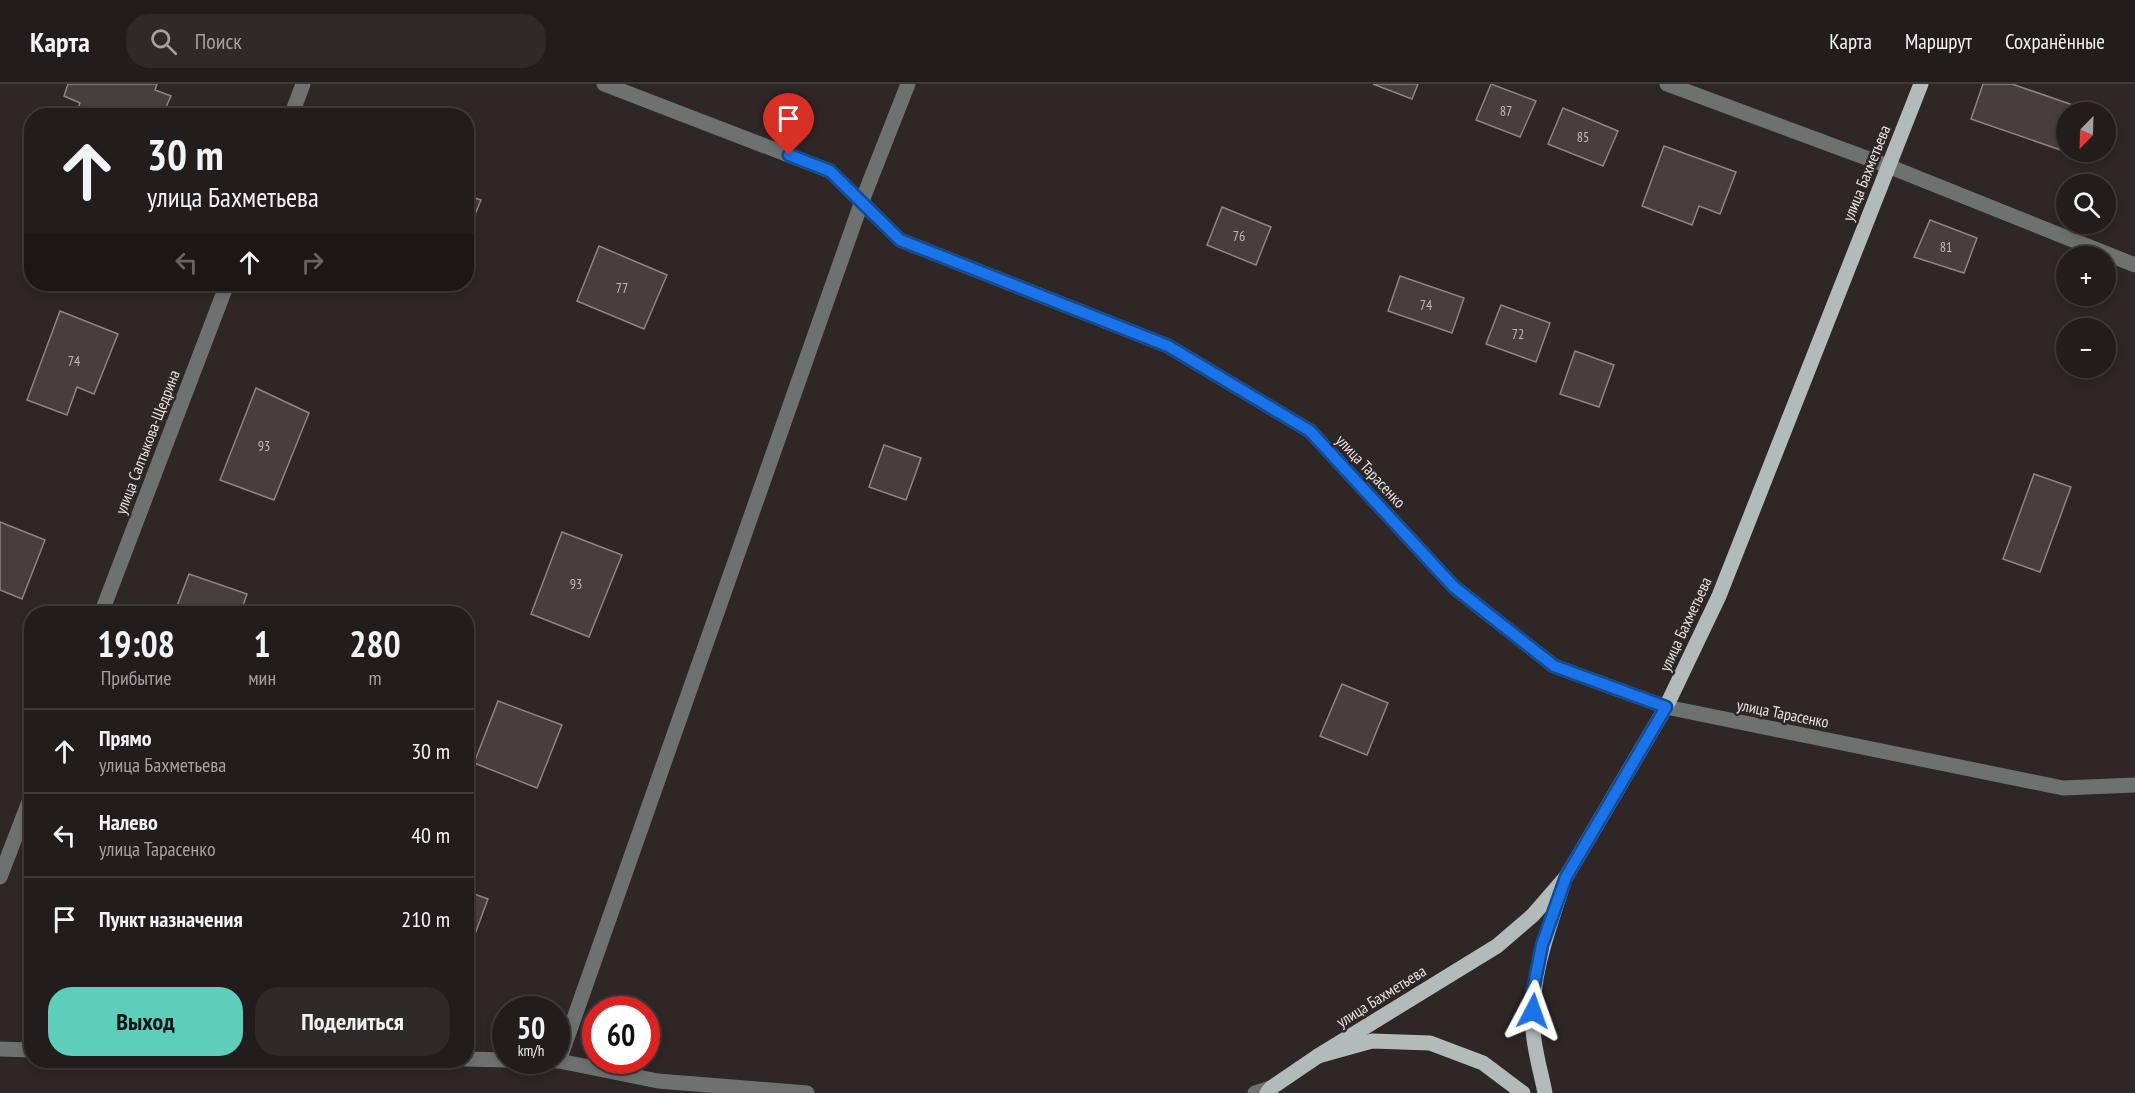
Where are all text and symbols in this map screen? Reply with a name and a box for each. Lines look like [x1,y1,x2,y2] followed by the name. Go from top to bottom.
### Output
[126,14,546,68] search box
[30,23,90,60] text: Карта
[147,25,180,58] icon: search
[195,27,242,55] text: Поиск
[1829,28,1872,55] text: Карта
[1905,28,1972,55] text: Маршрут
[2005,28,2105,55] text: Сохранённые
[763,93,814,155] pin
[772,102,805,135] icon: arrive
[1500,102,1512,120] house number: 87
[2056,102,2116,162] north arrow
[2056,102,2116,378] map controls
[1838,122,1894,224] street label: улица Бахметьева
[147,127,224,182] text: 30 m
[1577,128,1589,146] house number: 85
[48,132,126,210] icon: ahead
[2056,174,2116,234] button: search
[147,180,319,214] text: улица Бахметьева
[1233,227,1245,245] house number: 76
[1940,238,1952,256] house number: 81
[170,246,203,279] icon: left
[233,246,266,279] icon: ahead
[296,246,329,279] icon: right
[2056,246,2116,306] button: +
[616,279,628,297] house number: 77
[1420,296,1433,314] house number: 74
[2056,318,2116,378] button: −
[1512,325,1524,343] house number: 72
[68,352,81,370] house number: 74
[110,367,184,517] street label: улица Салтыкова-Щедрина
[1332,430,1410,512] street label: улица Тарасенко
[258,437,270,455] house number: 93
[1654,574,1716,674] street label: улица Бахметьева
[570,575,582,593] house number: 93
[97,620,175,667] text: 19:08
[254,620,271,667] text: 1
[349,620,401,667] text: 280
[101,665,172,691] text: Прибытие
[248,665,276,691] text: мин
[369,665,382,691] text: m
[1735,694,1831,732] street label: улица Тарасенко
[99,724,152,752] text: Прямо
[48,735,81,768] icon: ahead
[411,737,450,765] text: 30 m
[99,752,226,778] text: улица Бахметьева
[99,808,158,836] text: Налево
[48,819,81,852] icon: left
[411,821,450,849] text: 40 m
[99,836,216,862] text: улица Тарасенко
[48,903,81,936] icon: arrive
[99,905,243,933] text: Пункт назначения
[401,905,450,933] text: 210 m
[1333,961,1429,1031] street label: улица Бахметьева
[1501,979,1565,1043] position arrow
[48,987,243,1056] button: Выход
[255,987,450,1056] button: Поделиться
[582,996,660,1074] speed limit sign: 60
[517,1008,545,1047] text: 50
[518,1041,544,1060] text: km/h

